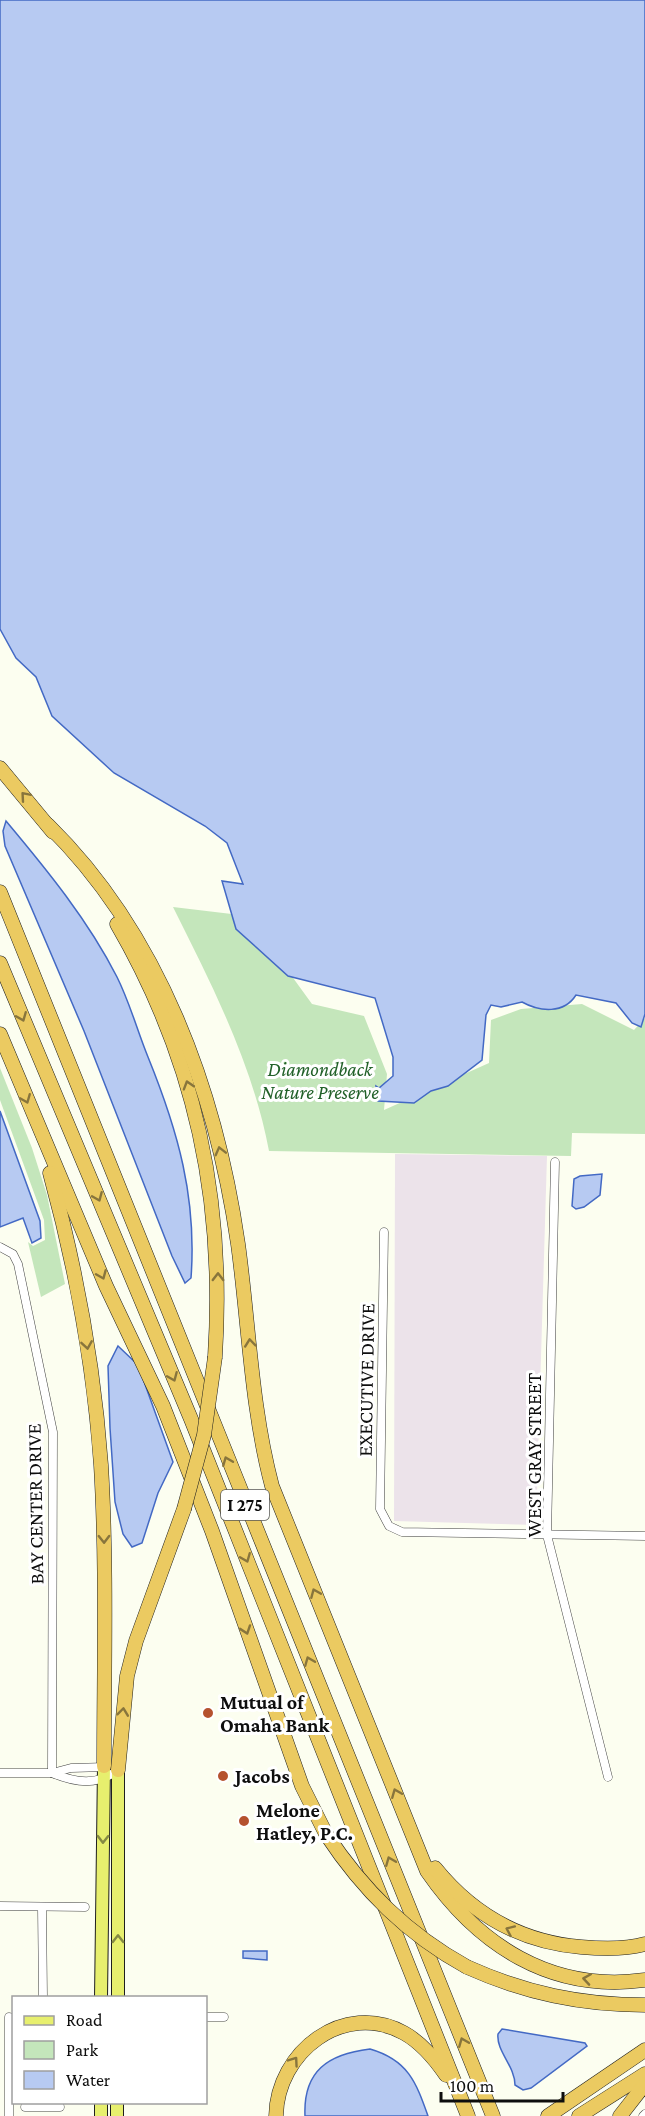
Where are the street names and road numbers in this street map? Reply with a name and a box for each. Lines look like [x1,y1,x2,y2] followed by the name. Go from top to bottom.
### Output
[354,1303,378,1457] street label: EXECUTIVE DRIVE
[523,1372,545,1538] street label: WEST GRAY STREET
[23,1423,47,1585] street label: BAY CENTER DRIVE
[221,1490,269,1520] road number: I 275

